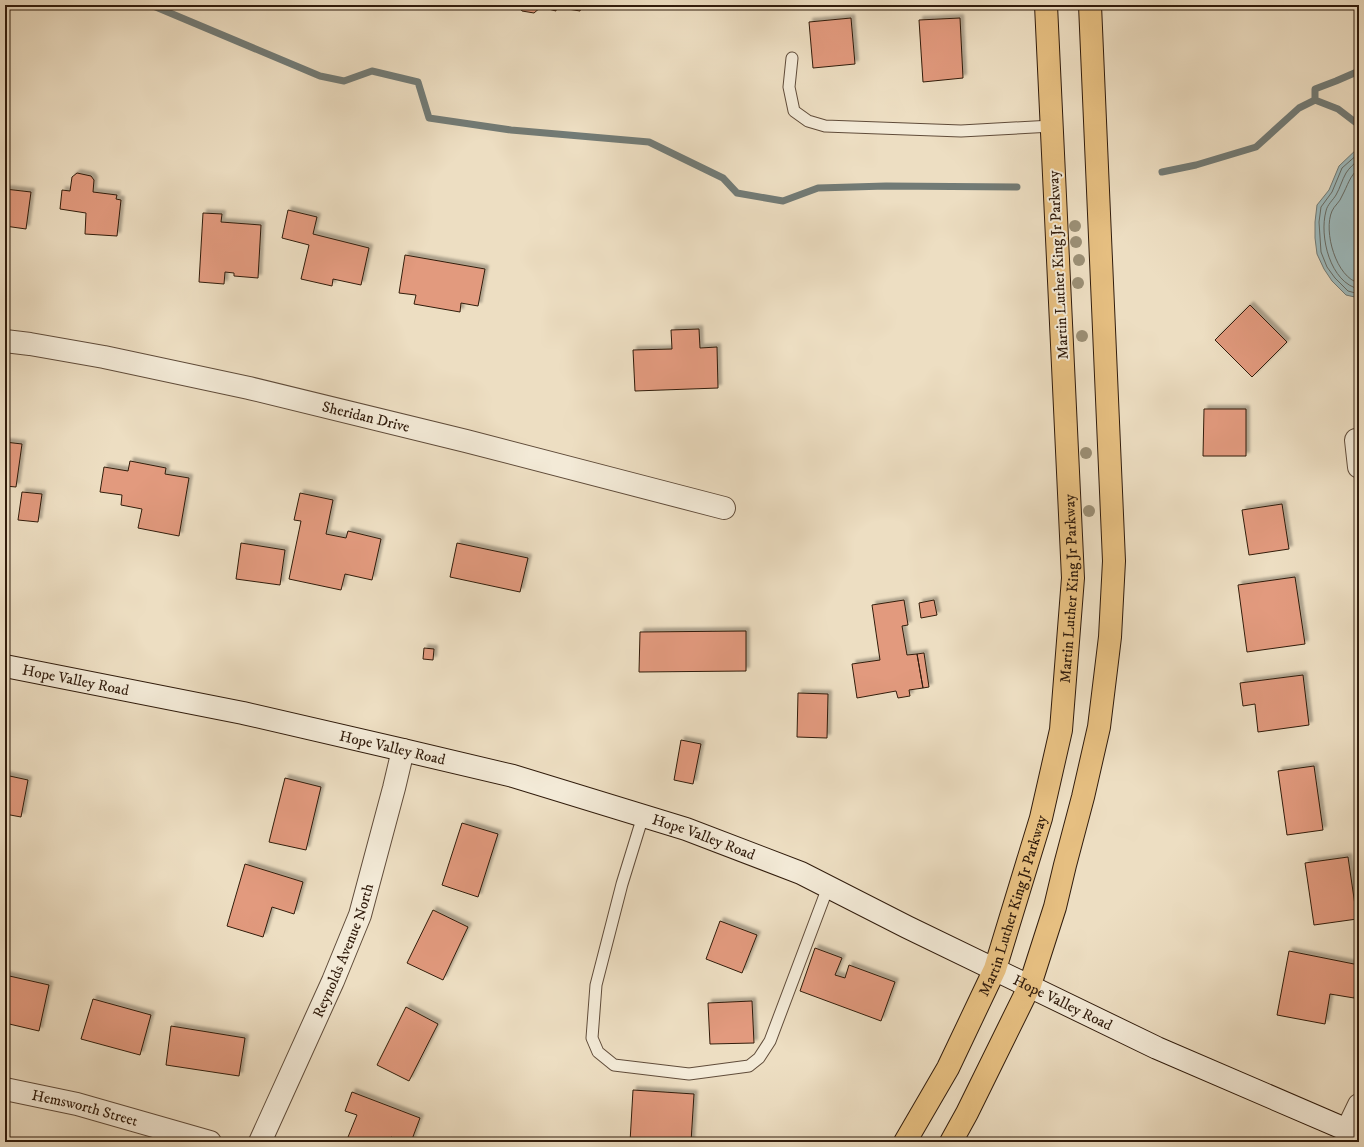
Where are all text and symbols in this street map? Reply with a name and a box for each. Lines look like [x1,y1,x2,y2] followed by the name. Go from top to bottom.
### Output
[1044,169,1073,360] street label: Martin Luther King Jr Parkway
[320,397,412,437] street label: Sheridan Drive
[1056,493,1083,684] street label: Martin Luther King Jr Parkway
[21,661,131,700] street label: Hope Valley Road
[337,727,448,770] street label: Hope Valley Road
[650,810,758,865] street label: Hope Valley Road
[974,812,1052,999] street label: Martin Luther King Jr Parkway
[309,881,378,1021] street label: Reynolds Avenue North
[1010,971,1116,1035] street label: Hope Valley Road
[30,1086,140,1131] street label: Hemsworth Street

